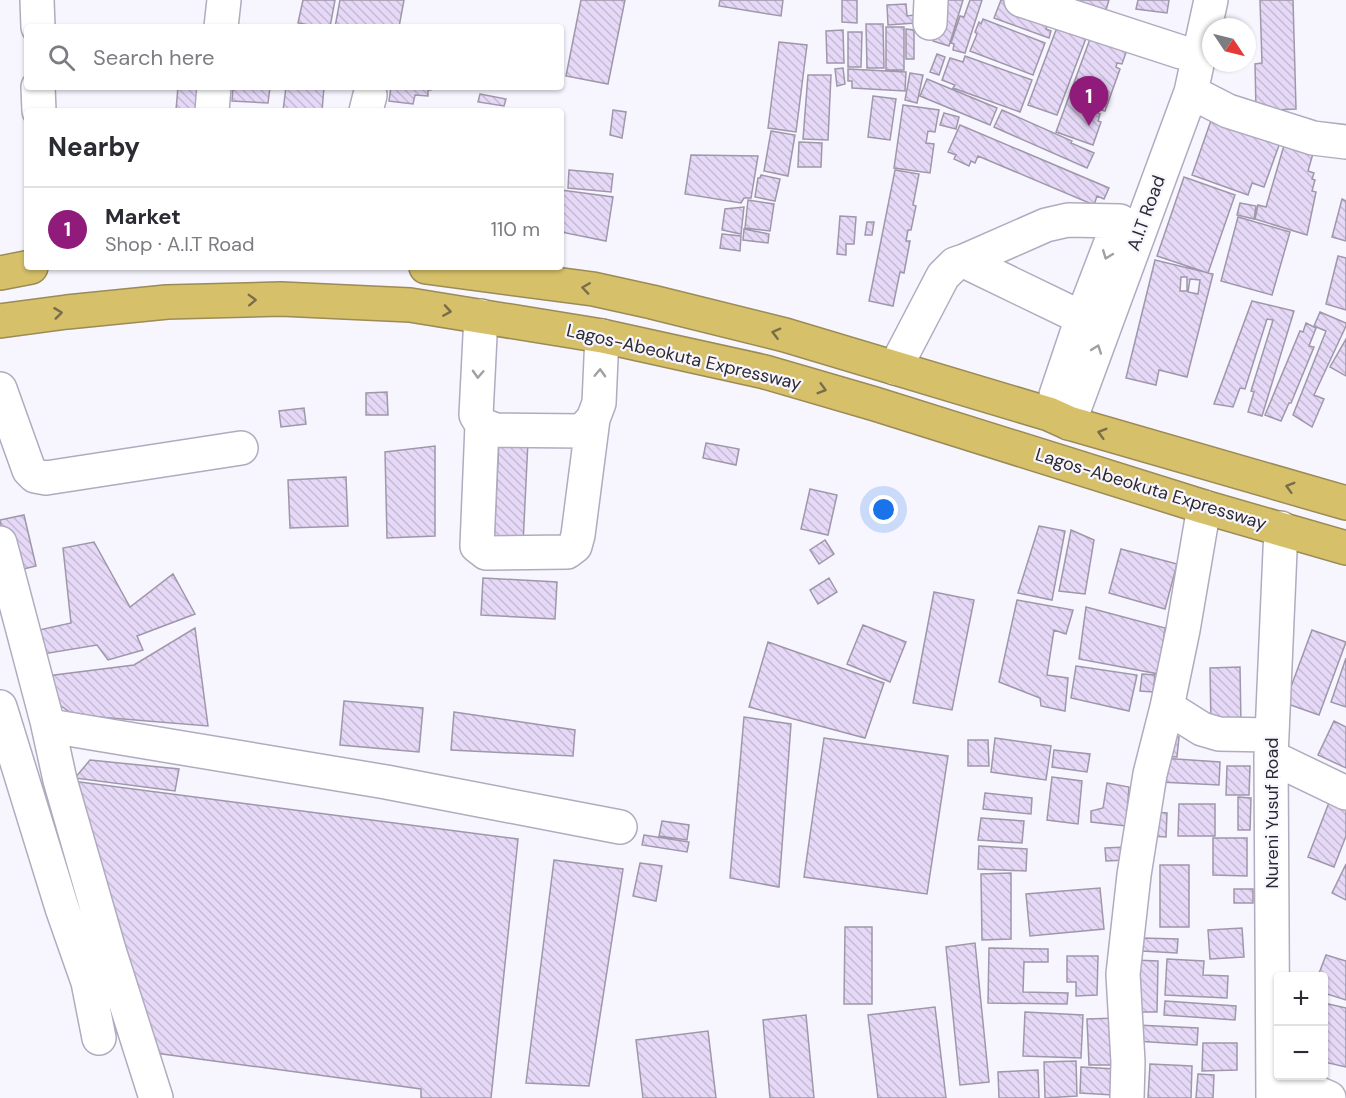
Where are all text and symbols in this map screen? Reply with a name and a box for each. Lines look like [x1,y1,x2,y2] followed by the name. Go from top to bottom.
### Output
[1202,18,1256,72] north arrow
[24,24,564,90] search box
[45,41,78,74] icon: search
[93,43,214,72] text: Search here
[1070,76,1108,126] pin: 1
[48,130,140,164] text: Nearby
[1121,172,1171,254] street label: A.I.T Road
[105,202,181,231] text: Market
[64,216,71,242] text: 1
[491,216,540,242] text: 110 m
[105,231,254,257] text: Shop · A.I.T Road
[1101,249,1114,259] one-way arrow
[581,283,590,295] one-way arrow
[248,293,257,306] one-way arrow
[442,304,451,316] one-way arrow
[53,308,63,320] one-way arrow
[564,318,804,396] street label: Lagos-Abeokuta Expressway
[771,327,781,340] one-way arrow
[1089,344,1102,355] one-way arrow
[594,369,607,378] one-way arrow
[472,370,485,379] one-way arrow
[816,382,827,394] one-way arrow
[1097,428,1108,440] one-way arrow
[1032,442,1270,536] street label: Lagos-Abeokuta Expressway
[1285,482,1296,494] one-way arrow
[869,495,898,524] your location
[1260,737,1284,889] street label: Nureni Yusuf Road
[1274,972,1328,1080] map controls
[1274,972,1328,1026] button: +
[1274,1026,1328,1080] button: −

